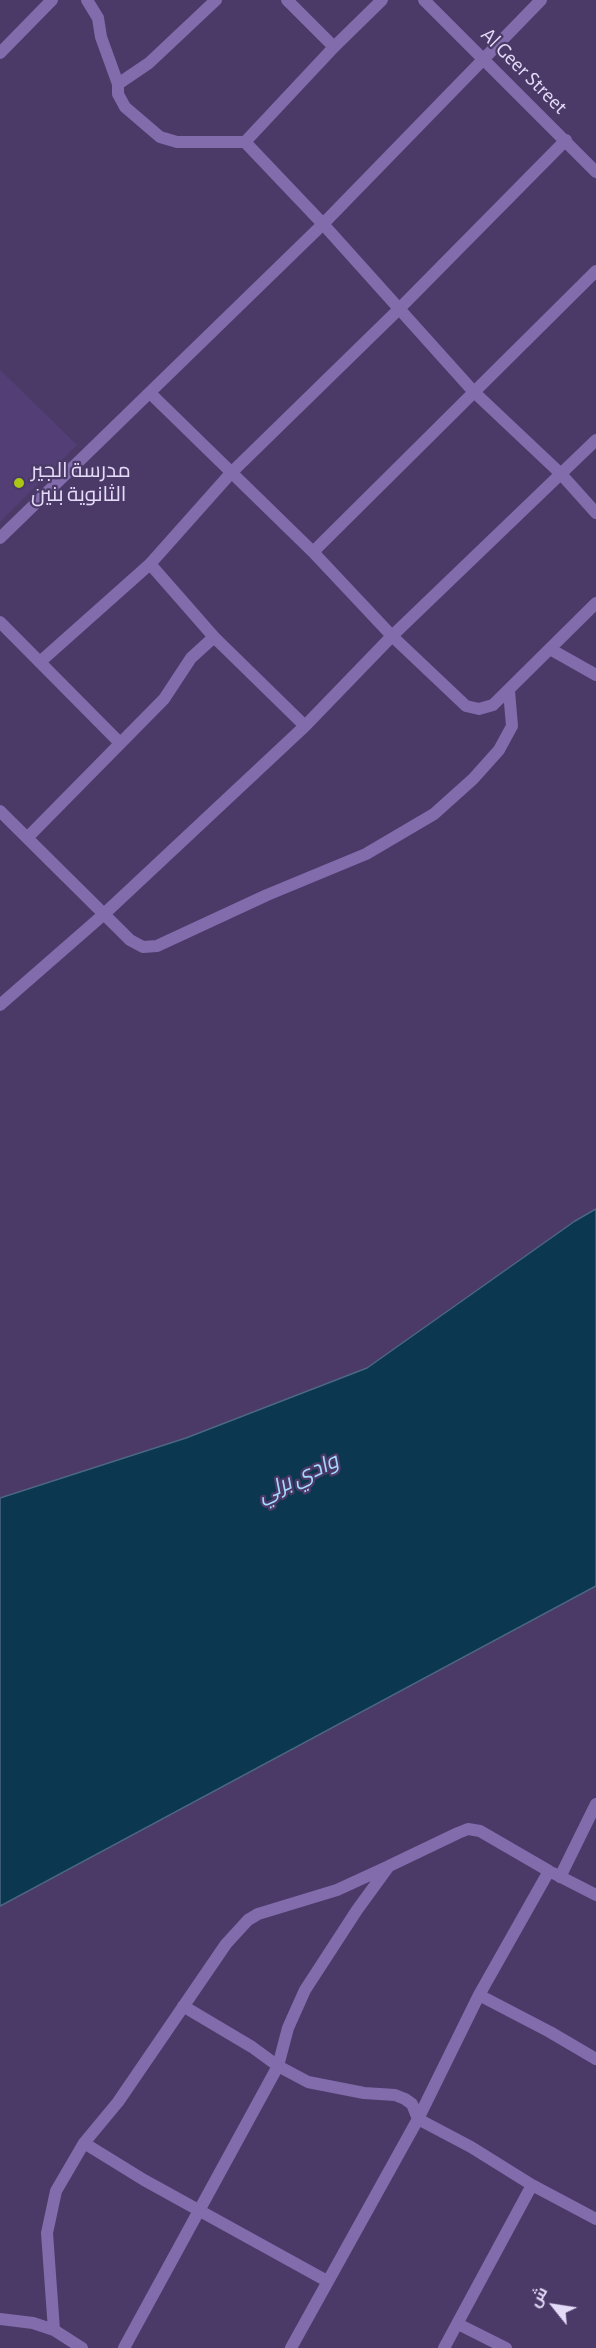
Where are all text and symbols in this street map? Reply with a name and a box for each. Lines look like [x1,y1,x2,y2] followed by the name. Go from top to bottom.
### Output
[475,22,573,120] street label: Al Geer Street
[31,458,131,508] place label: مدرسة الجير الثانوية بنين
[12,476,26,490] marker: مدرسة الجير الثانوية بنين
[253,1448,343,1508] water label: وادي برلي
[524,2276,584,2336] north arrow
[526,2284,550,2310] text: ش

